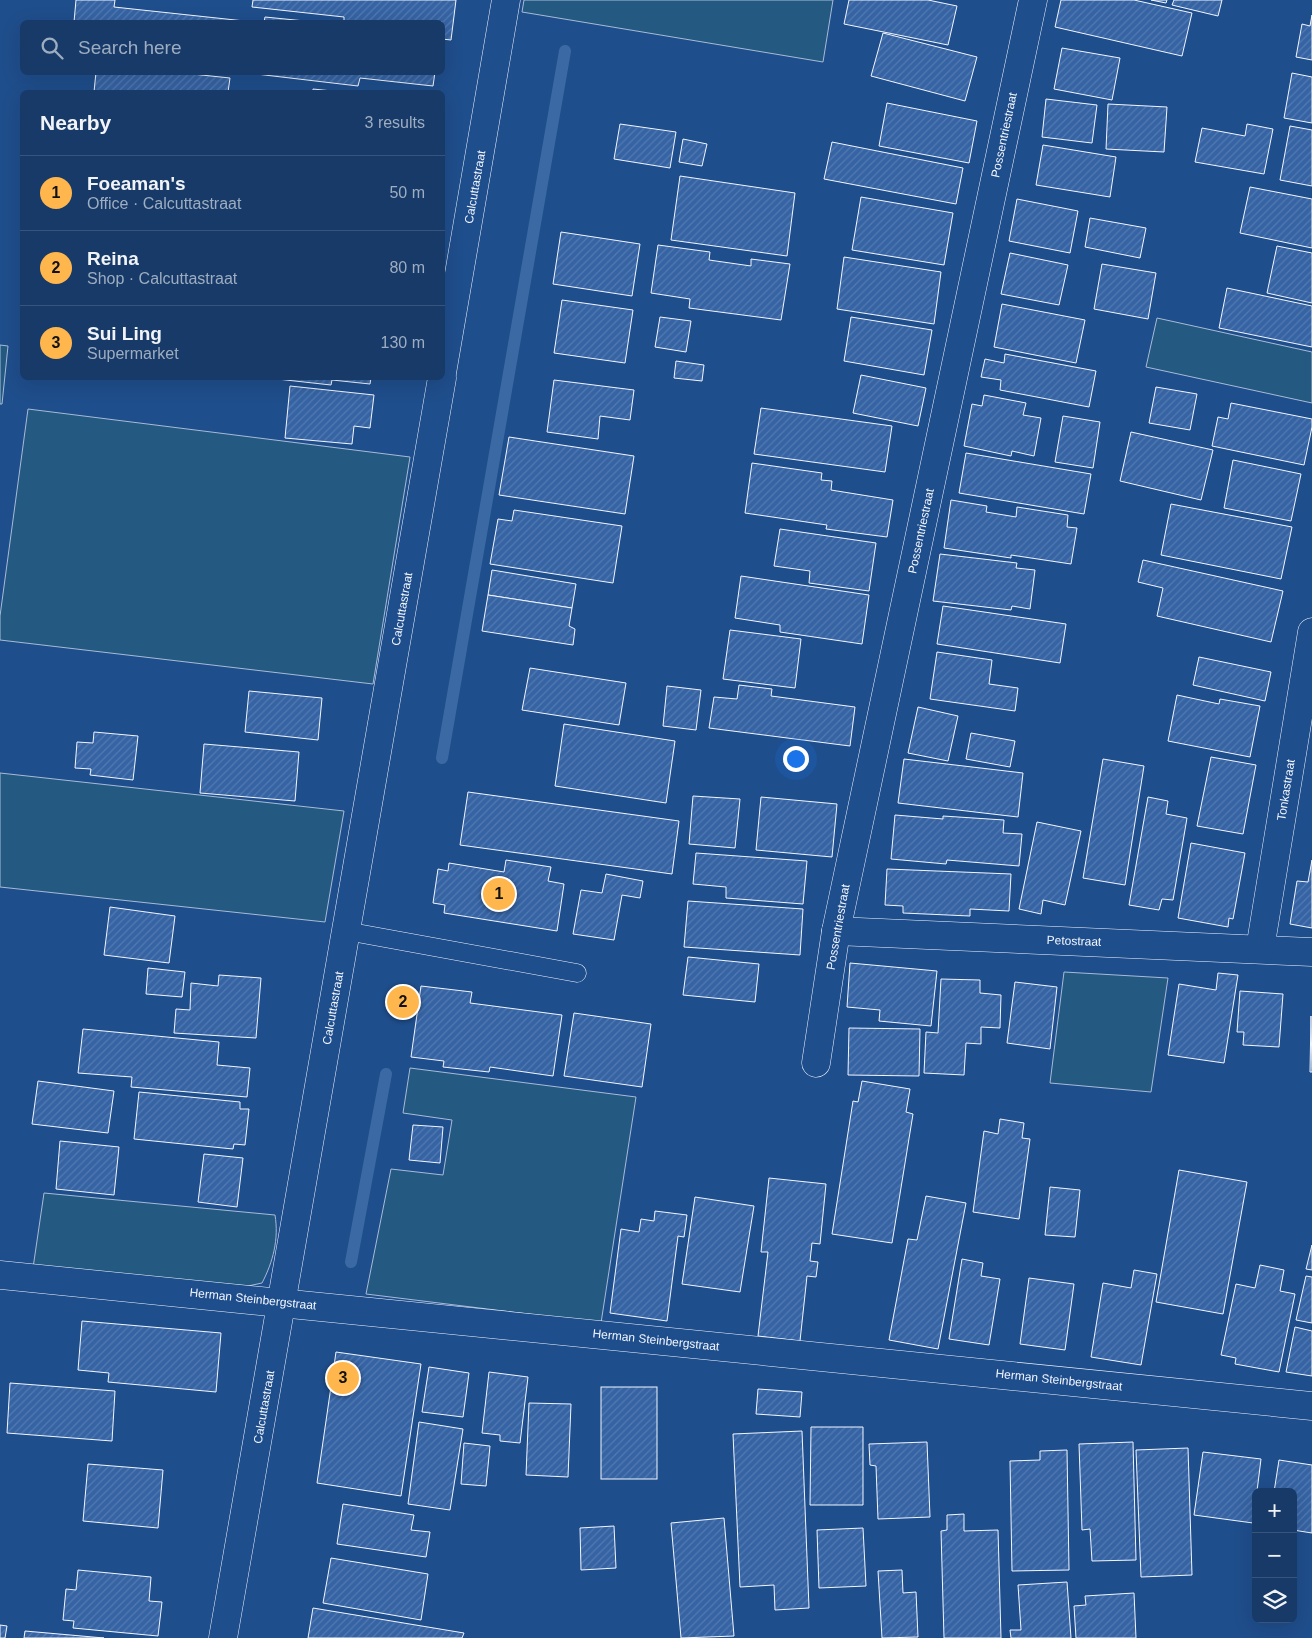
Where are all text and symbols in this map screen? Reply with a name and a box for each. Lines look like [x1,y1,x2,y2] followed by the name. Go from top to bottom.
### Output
[20,20,445,75] search box
[38,34,66,62] icon: search
[78,37,182,58] text: Search here
[988,90,1020,179] street label: Possentriestraat
[40,111,111,134] text: Nearby
[365,114,425,131] text: 3 results
[462,149,488,225] street label: Calcuttastraat
[87,173,186,194] text: Foeaman's
[52,184,60,201] text: 1
[389,184,425,201] text: 50 m
[87,195,241,212] text: Office · Calcuttastraat
[87,248,139,269] text: Reina
[52,259,60,276] text: 2
[389,259,425,276] text: 80 m
[87,270,237,287] text: Shop · Calcuttastraat
[87,323,162,344] text: Sui Ling
[52,334,60,351] text: 3
[381,334,425,351] text: 130 m
[87,345,179,362] text: Supermarket
[905,486,937,575] street label: Possentriestraat
[389,571,415,647] street label: Calcuttastraat
[783,746,809,772] your location
[1274,758,1298,822] street label: Tonkastraat
[483,875,515,913] pin: 1
[824,882,853,971] street label: Possentriestraat
[1046,933,1102,949] street label: Petostraat
[320,970,346,1046] street label: Calcuttastraat
[387,983,419,1021] pin: 2
[189,1285,318,1313] street label: Herman Steinbergstraat
[592,1326,721,1354] street label: Herman Steinbergstraat
[327,1359,359,1397] pin: 3
[995,1366,1124,1394] street label: Herman Steinbergstraat
[251,1369,277,1445] street label: Calcuttastraat
[1252,1488,1297,1623] map controls
[1252,1488,1297,1533] button: +
[1252,1533,1297,1578] button: −
[1252,1578,1297,1623] button: layers

